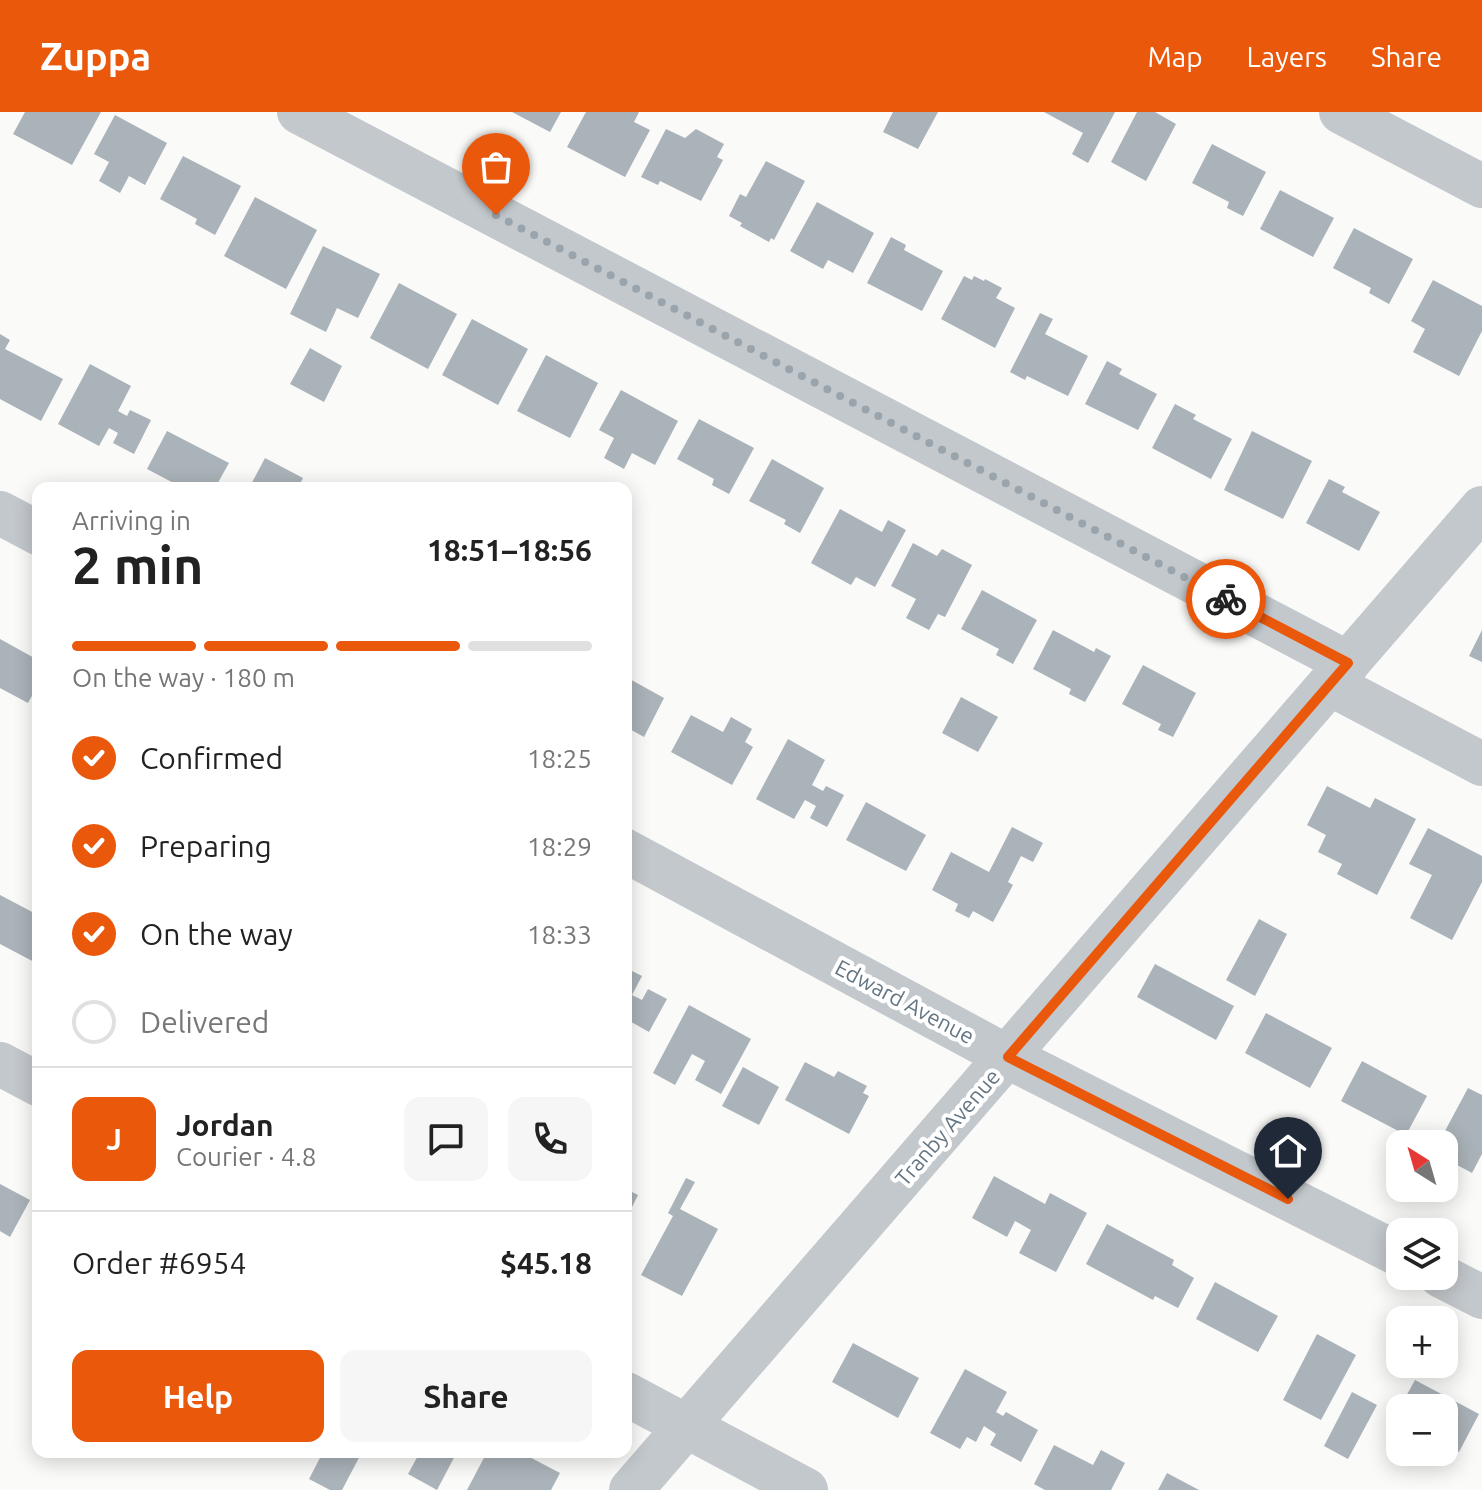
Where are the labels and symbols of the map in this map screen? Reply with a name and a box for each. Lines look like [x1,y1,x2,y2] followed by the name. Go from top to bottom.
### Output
[462,133,530,215] pin
[1186,559,1266,639] courier
[831,954,979,1048] street label: Edward Avenue
[890,1064,1004,1190] street label: Tranby Avenue
[1254,1117,1322,1199] pin
[1386,1130,1458,1202] north arrow

